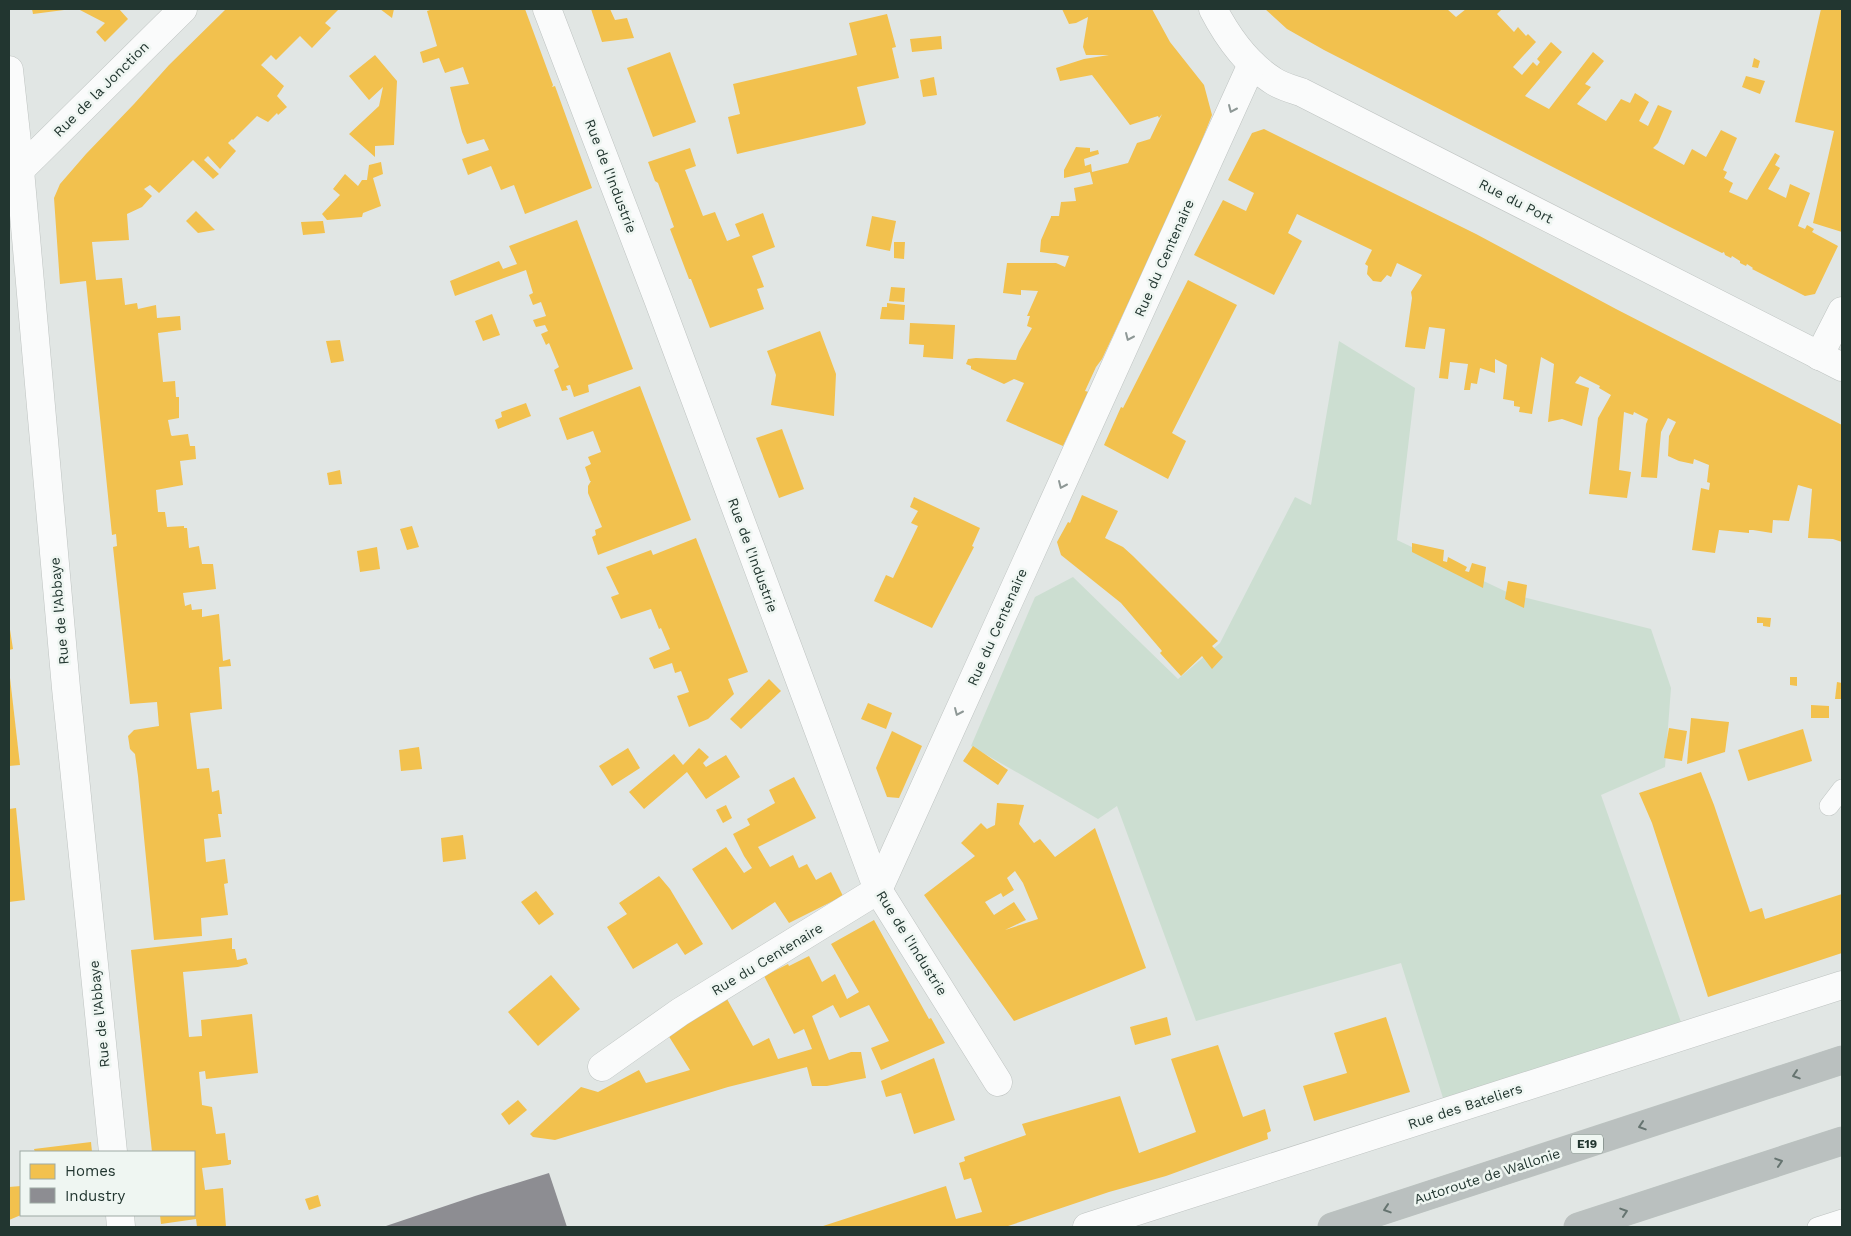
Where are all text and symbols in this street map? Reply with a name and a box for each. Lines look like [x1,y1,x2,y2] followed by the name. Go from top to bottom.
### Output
[50,38,152,140] street label: Rue de la Jonction
[1228,104,1238,113] one-way arrow
[582,117,640,235] street label: Rue de l'Industrie
[1476,176,1556,227] street label: Rue du Port
[1131,197,1197,319] street label: Rue du Centenaire
[1124,332,1135,341] one-way arrow
[1057,480,1068,489] one-way arrow
[725,496,781,614] street label: Rue de l'Industrie
[46,557,72,665] street label: Rue de l'Abbaye
[964,566,1030,688] street label: Rue du Centenaire
[954,707,965,716] one-way arrow
[873,888,951,998] street label: Rue de l'Industrie
[708,919,826,999] street label: Rue du Centenaire
[85,960,113,1068] street label: Rue de l'Abbaye
[1792,1069,1801,1079] one-way arrow
[1406,1080,1524,1132] street label: Rue des Bateliers
[1638,1120,1646,1130] one-way arrow
[1571,1134,1603,1154] road number: E19
[1412,1145,1562,1207] street label: Autoroute de Wallonie
[20,1151,195,1216] legend
[1774,1157,1783,1167] one-way arrow
[65,1162,116,1180] text: Homes
[65,1187,126,1205] text: Industry
[1384,1203,1392,1213] one-way arrow
[1620,1208,1628,1218] one-way arrow

